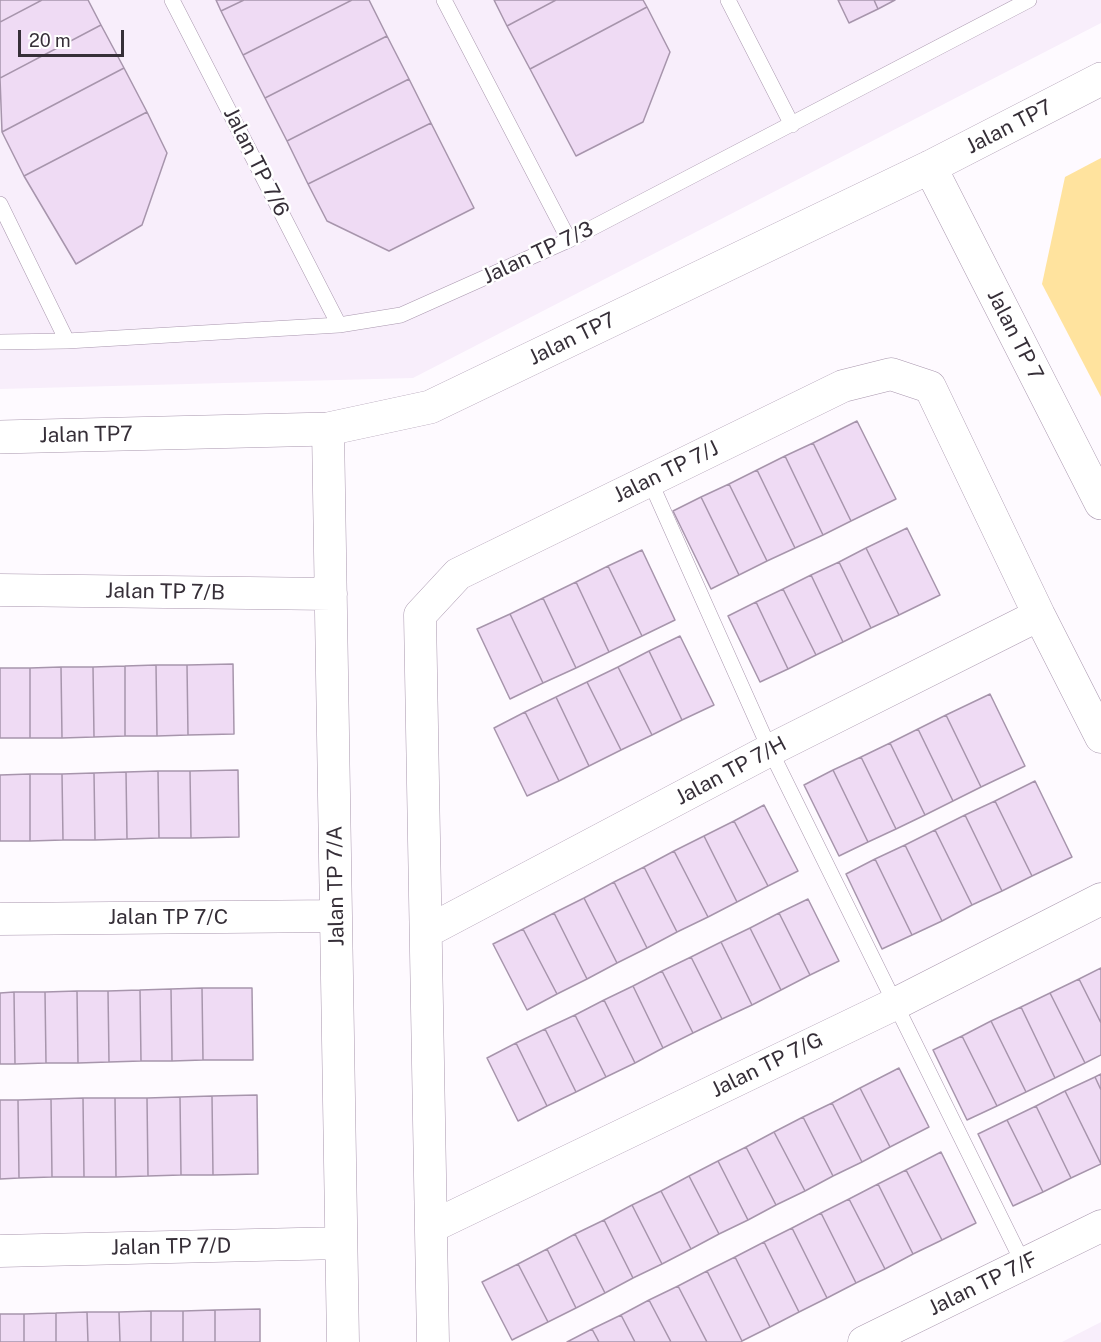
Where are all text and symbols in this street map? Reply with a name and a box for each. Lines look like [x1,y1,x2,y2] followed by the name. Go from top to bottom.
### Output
[21,18,128,56] scale bar
[29,30,71,51] text: 20 m
[962,95,1056,159] street label: Jalan TP7
[218,103,294,221] street label: Jalan TP 7/6
[479,216,597,290] street label: Jalan TP 7/3
[981,285,1049,385] street label: Jalan TP 7
[525,307,619,371] street label: Jalan TP7
[39,422,133,448] street label: Jalan TP7
[609,436,723,508] street label: Jalan TP 7/J
[105,578,225,606] street label: Jalan TP 7/B
[671,731,791,811] street label: Jalan TP 7/H
[322,825,350,947] street label: Jalan TP 7/A
[108,905,228,931] street label: Jalan TP 7/C
[707,1027,827,1103] street label: Jalan TP 7/G
[111,1233,231,1261] street label: Jalan TP 7/D
[924,1247,1042,1321] street label: Jalan TP 7/F

